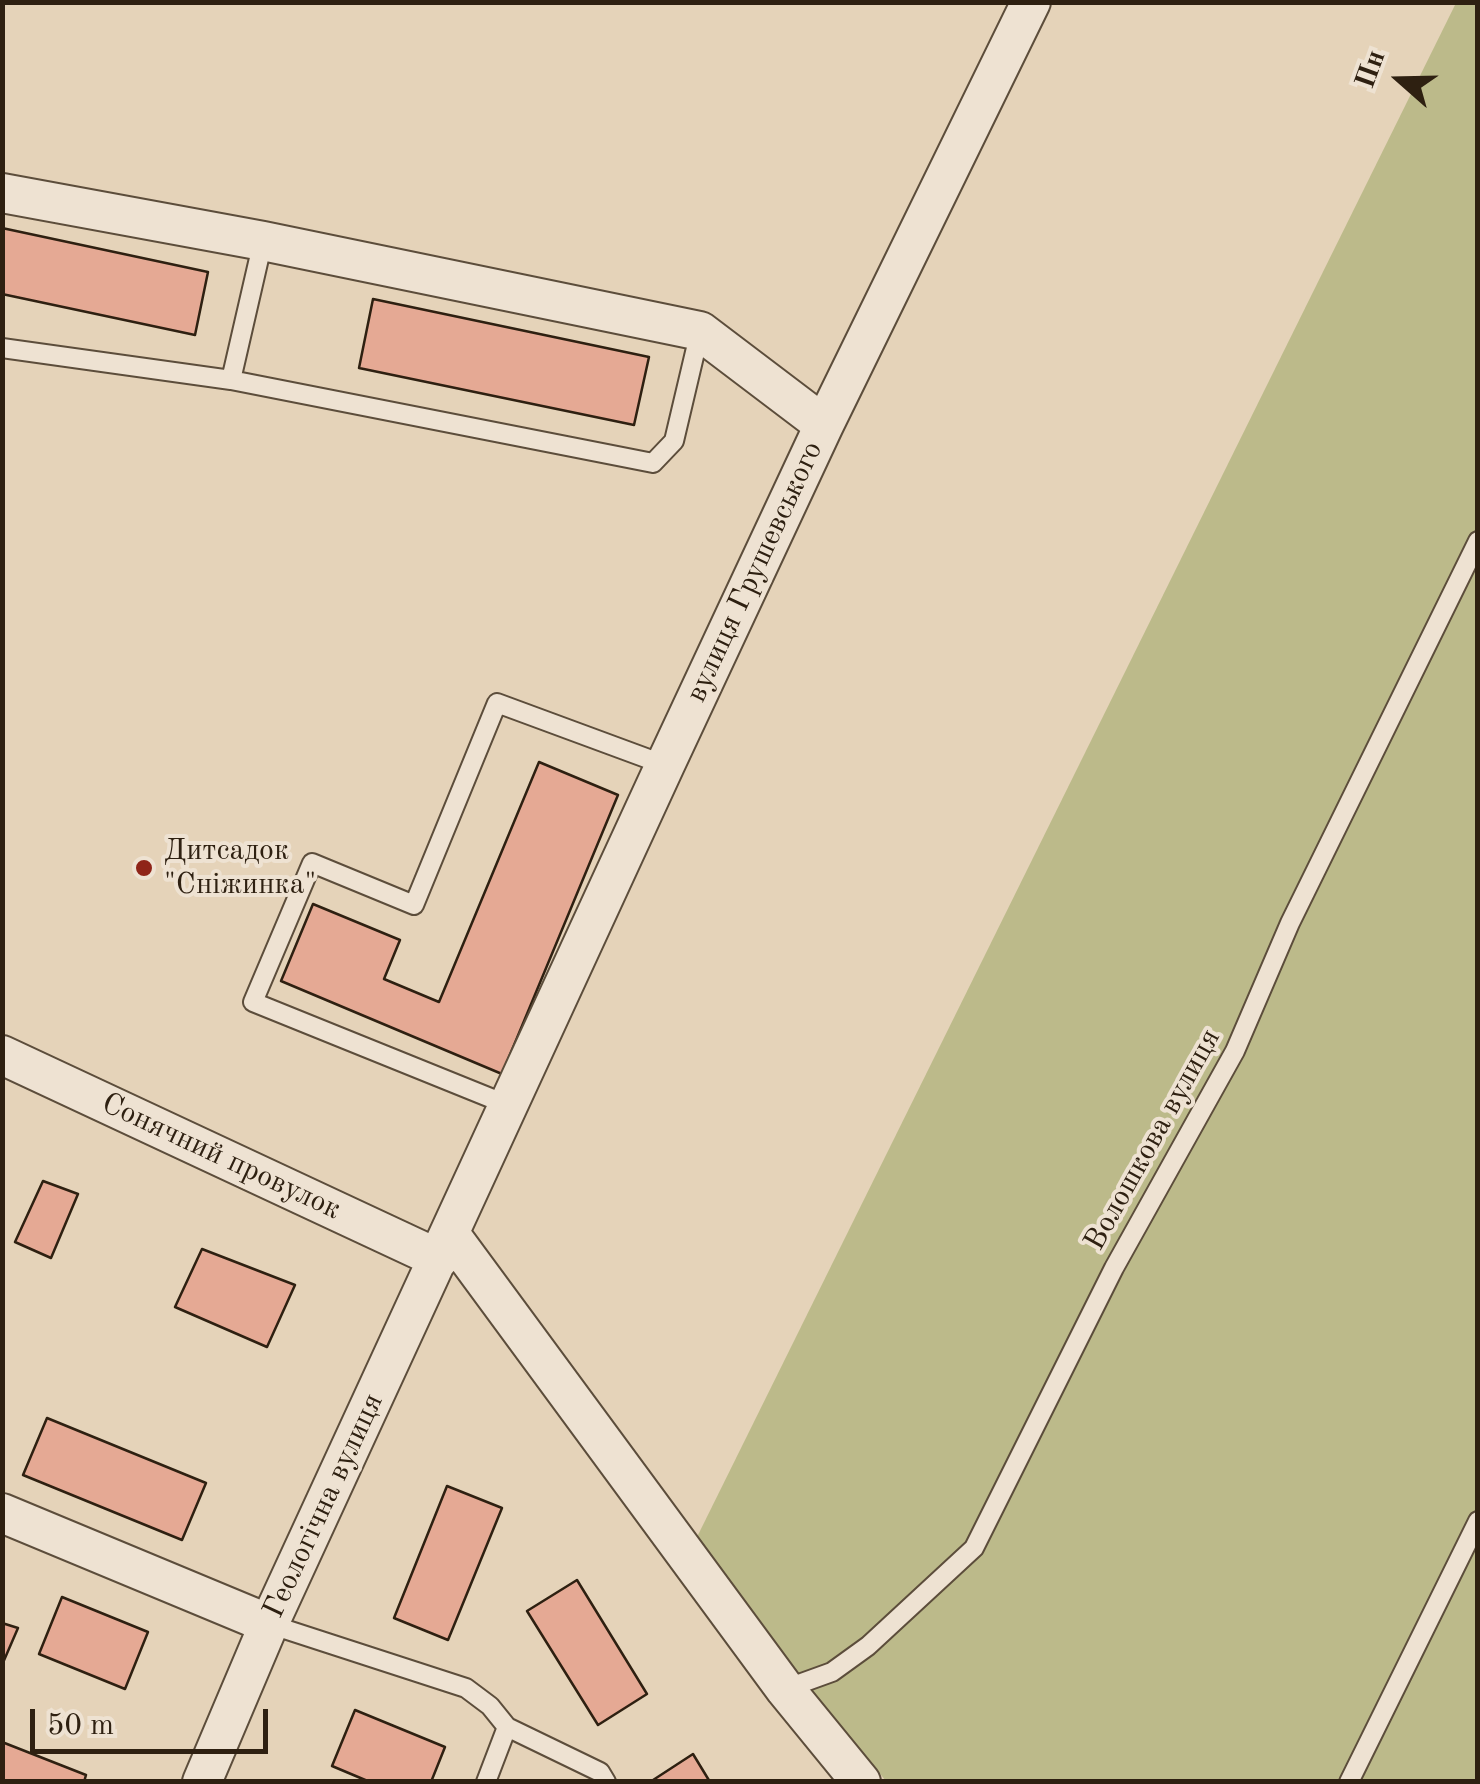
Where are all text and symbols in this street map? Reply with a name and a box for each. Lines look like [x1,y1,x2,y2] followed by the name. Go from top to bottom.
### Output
[1350,30,1450,130] north arrow
[1352,47,1392,93] text: Пн
[679,436,831,708] street label: вулиця Грушевського
[164,833,316,904] place label: Дитсадок "Сніжинка"
[133,857,155,879] marker: Дитсадок "Сніжинка"
[1077,1023,1229,1257] street label: Волошкова вулиця
[96,1086,346,1228] street label: Сонячний провулок
[256,1388,392,1624] street label: Геологічна вулиця
[35,1689,272,1751] scale bar
[47,1711,114,1741] text: 50 m

